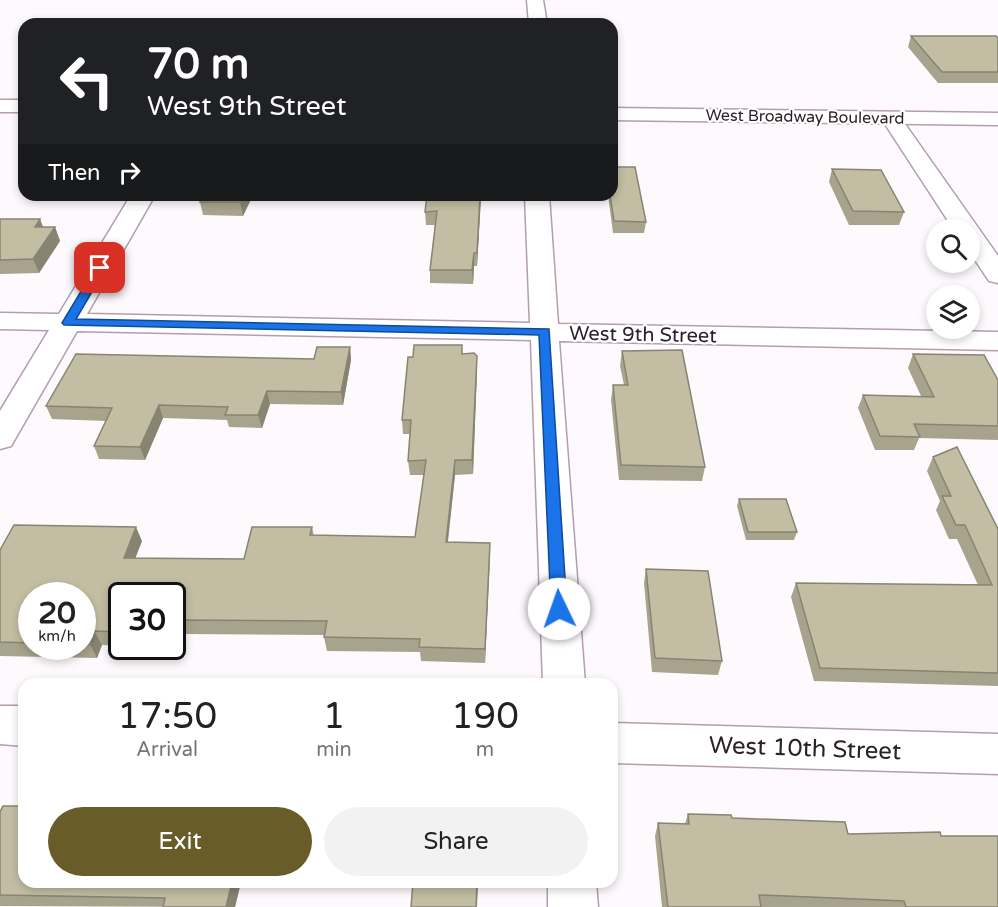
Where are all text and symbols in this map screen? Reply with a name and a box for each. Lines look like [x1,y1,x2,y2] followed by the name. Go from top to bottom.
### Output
[147,39,249,90] text: 70 m
[48,42,126,120] icon: left
[147,90,346,123] text: West 9th Street
[705,105,905,129] street label: West Broadway Boulevard
[113,156,146,189] icon: right
[48,160,101,186] text: Then
[926,219,980,339] map controls
[926,219,980,273] button: search
[74,242,125,293] pin
[83,251,116,284] icon: arrive
[926,285,980,339] button: layers
[569,322,717,348] street label: West 9th Street
[527,577,591,641] position arrow
[108,582,186,660] speed limit sign: 30
[38,595,76,632] text: 20
[38,627,76,645] text: km/h
[117,695,217,738] text: 17:50
[323,695,345,738] text: 1
[451,695,519,738] text: 190
[708,731,902,766] street label: West 10th Street
[136,738,198,762] text: Arrival
[316,738,352,762] text: min
[476,738,494,762] text: m
[48,807,312,876] button: Exit
[324,807,588,876] button: Share

